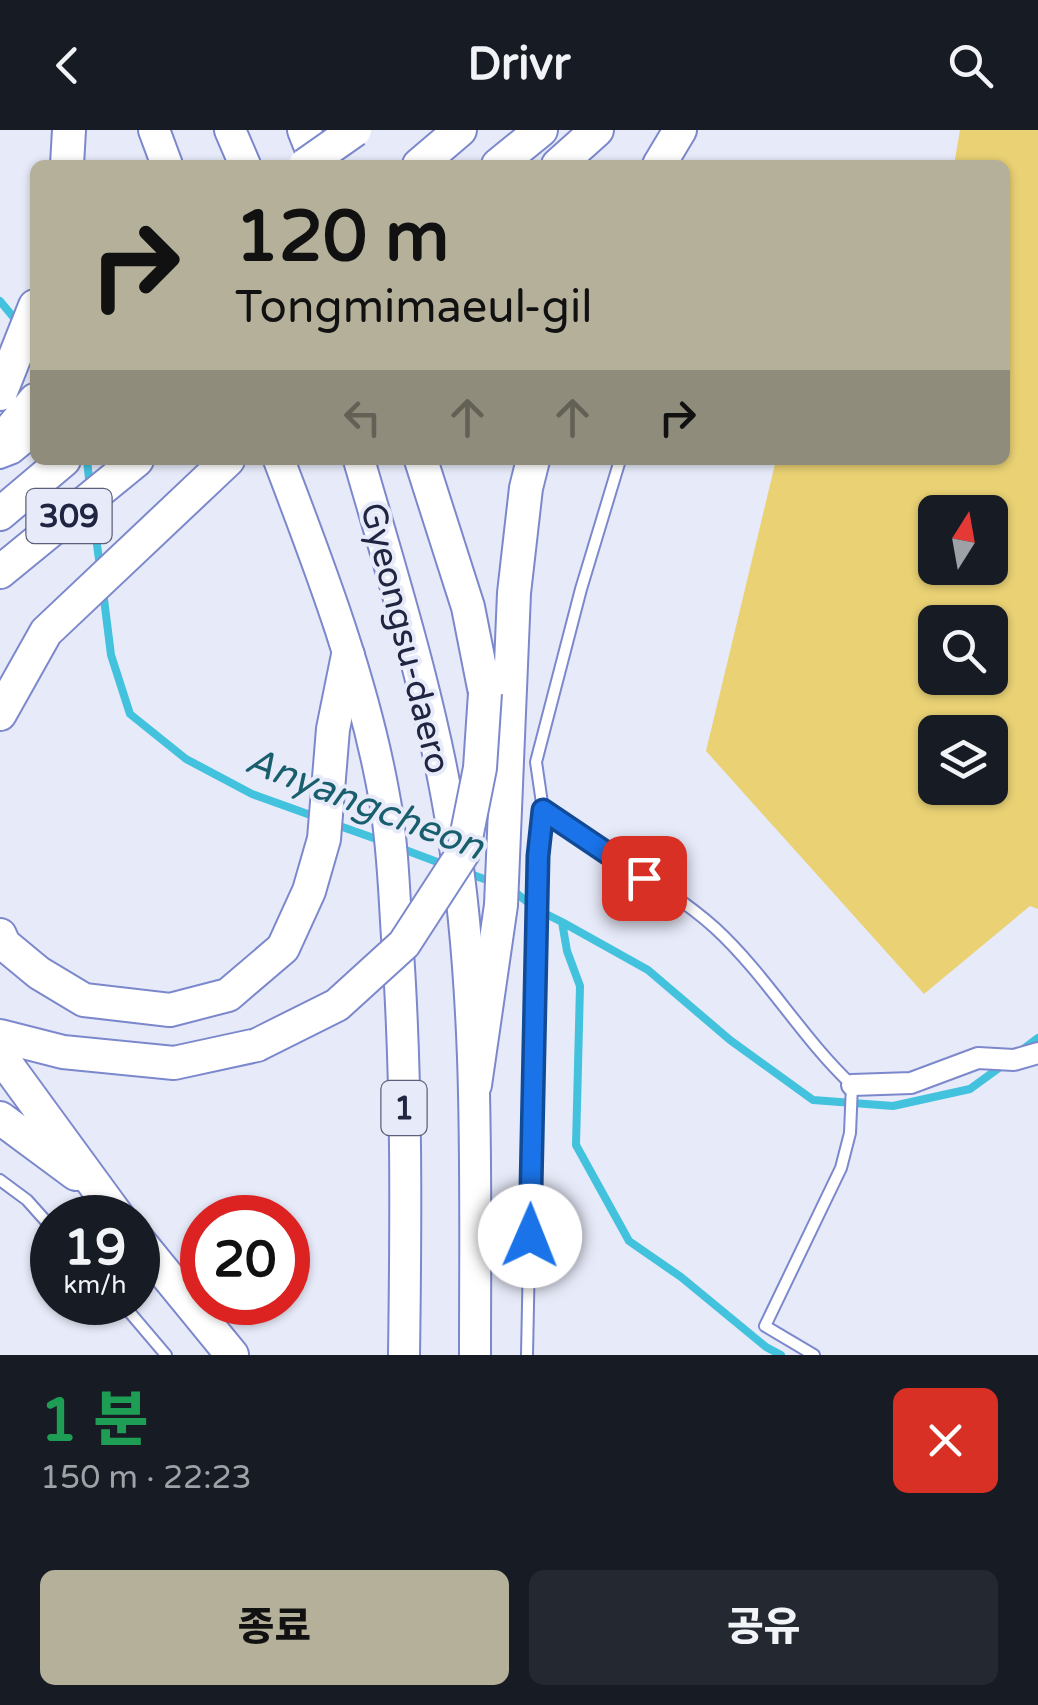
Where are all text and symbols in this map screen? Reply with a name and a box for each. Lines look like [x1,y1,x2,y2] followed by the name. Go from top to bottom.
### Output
[40,38,95,93] icon: back
[468,38,570,92] text: Drivr
[943,38,998,93] icon: search
[235,196,449,280] text: 120 m
[70,200,200,330] icon: right
[235,281,592,335] text: Tongmimaeul-gil
[335,390,390,445] icon: left
[440,390,495,445] icon: ahead
[545,390,600,445] icon: ahead
[650,390,705,445] icon: right
[27,489,112,543] road number: 309
[918,495,1008,585] north arrow
[918,495,1008,805] map controls
[351,498,459,778] street label: Gyeongsu-daero
[918,605,1008,695] button: search
[918,715,1008,805] button: layers
[239,738,491,871] water label: Anyangcheon
[602,836,687,921] pin
[617,851,672,906] icon: arrive
[382,1081,426,1135] road number: 1
[478,1184,582,1288] position arrow
[180,1195,310,1325] speed limit sign: 20
[64,1218,126,1278] text: 19
[64,1270,126,1300] text: km/h
[40,1385,148,1457] text: 1 분
[893,1388,998,1493] button: close
[40,1459,252,1497] text: 150 m · 22:23
[40,1570,509,1685] button: 종료
[529,1570,998,1685] button: 공유

